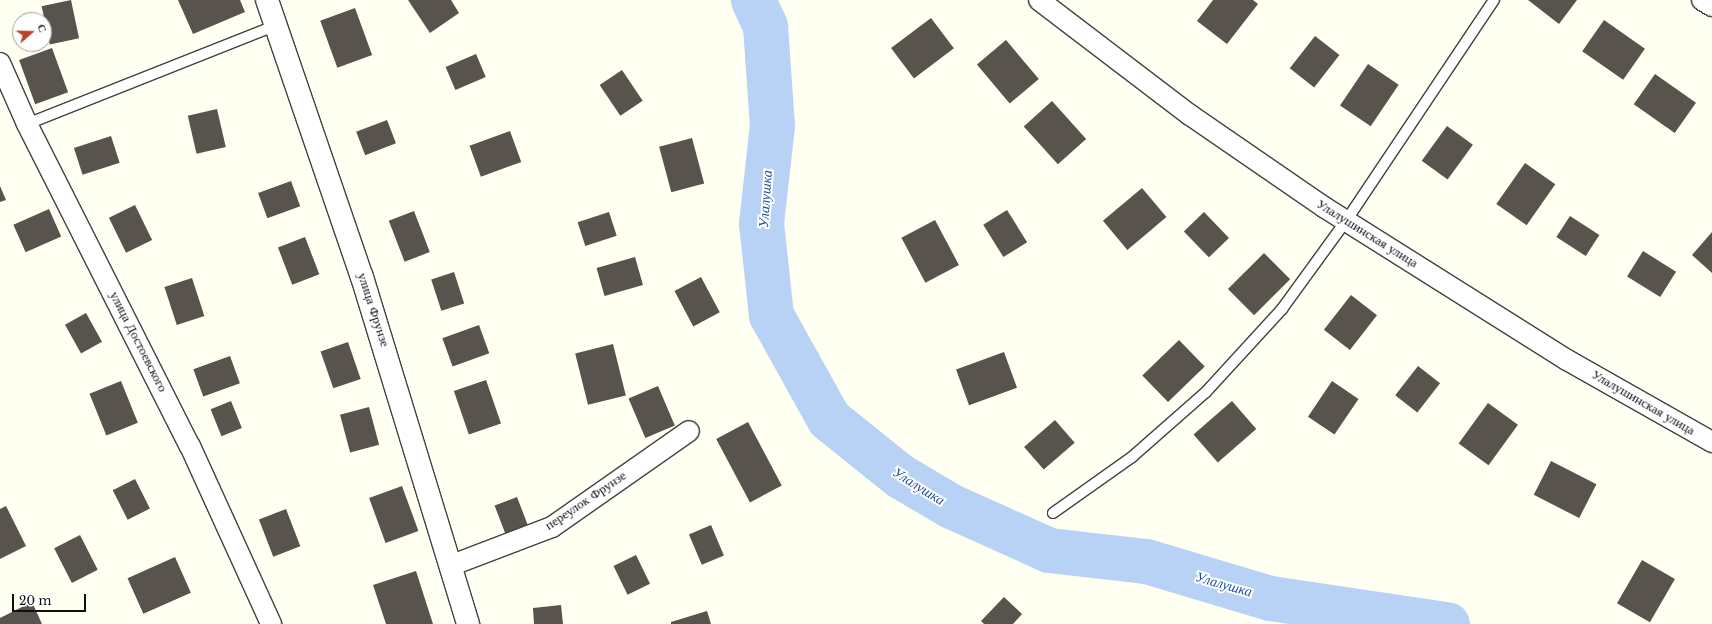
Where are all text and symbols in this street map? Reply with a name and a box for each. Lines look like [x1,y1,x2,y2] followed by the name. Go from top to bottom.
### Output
[12,12,52,52] north arrow
[34,22,50,34] text: С
[755,170,775,228] water label: Улалушка
[1313,197,1421,271] street label: Улалушинская улица
[354,271,392,349] street label: улица Фрунзе
[106,289,170,395] street label: улица Достоевского
[1589,367,1697,439] street label: Улалушинская улица
[890,464,948,508] water label: Улалушка
[542,468,630,534] street label: переулок Фрунзе
[1194,568,1254,600] water label: Улалушка
[14,586,88,612] scale bar
[19,593,51,608] text: 20 m

